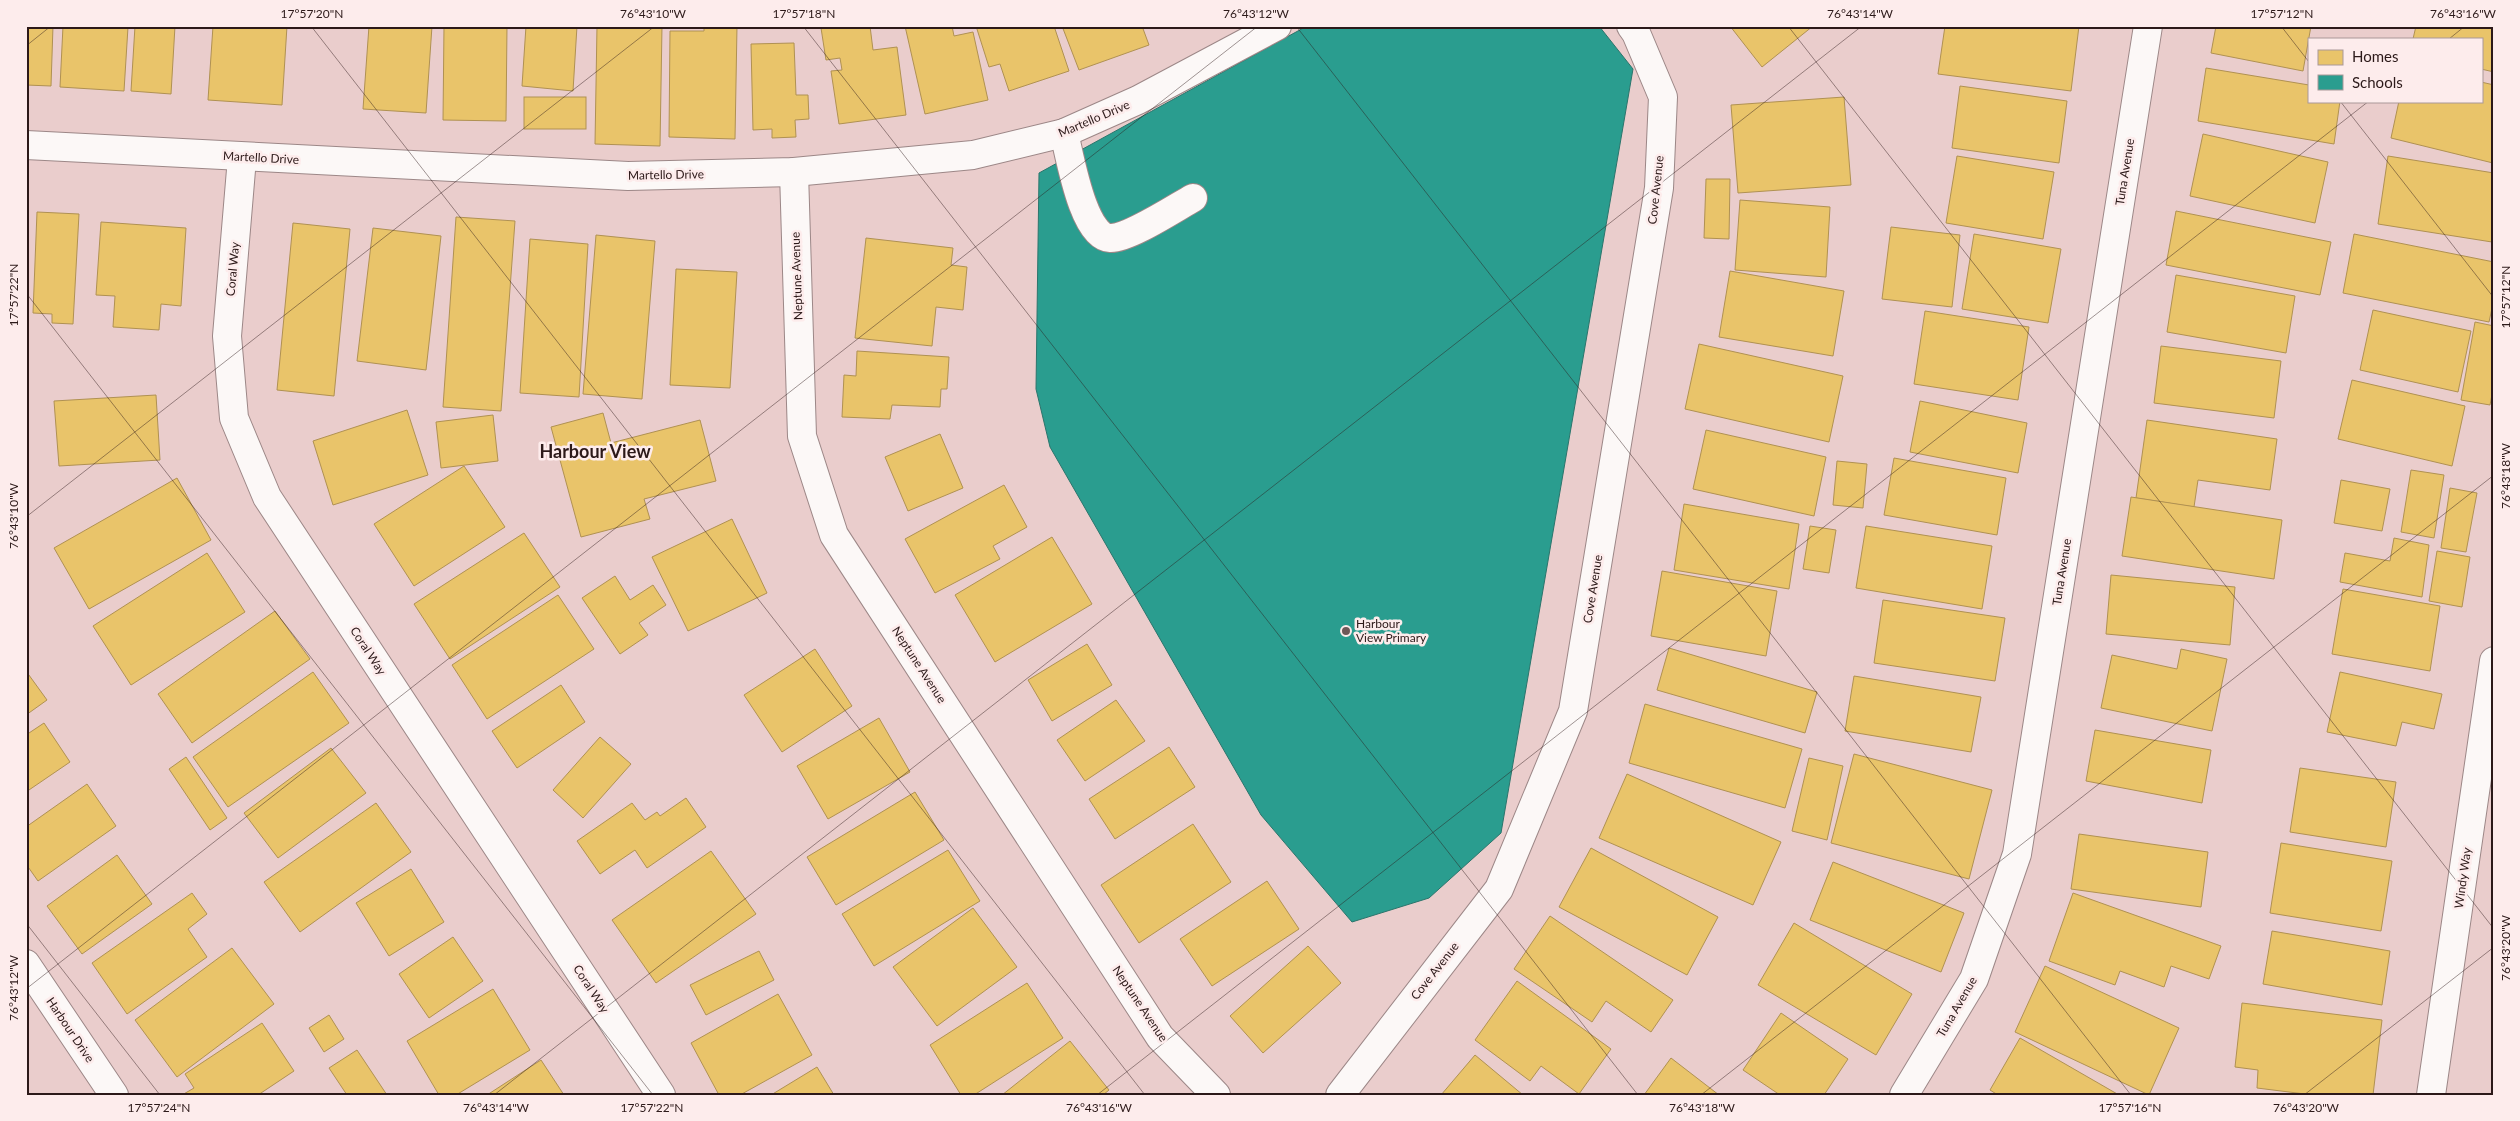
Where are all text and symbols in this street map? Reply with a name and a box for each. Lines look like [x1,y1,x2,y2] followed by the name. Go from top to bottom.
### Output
[281,6,343,21] text: 17°57'20"N
[620,6,687,21] text: 76°43'10"W
[773,6,835,21] text: 17°57'18"N
[1223,6,1290,21] text: 76°43'12"W
[1827,6,1894,21] text: 76°43'14"W
[2251,6,2313,21] text: 17°57'12"N
[2430,6,2497,21] text: 76°43'16"W
[2308,38,2482,102] legend
[2352,47,2398,65] text: Homes
[2352,73,2403,91] text: Schools
[1056,97,1132,140] street label: Martello Drive
[2112,137,2137,206] street label: Tuna Avenue
[223,148,299,167] street label: Martello Drive
[1644,155,1667,225] street label: Cove Avenue
[628,166,704,183] street label: Martello Drive
[787,232,806,320] street label: Neptune Avenue
[223,240,242,297] street label: Coral Way
[6,264,21,326] text: 17°57'22"N
[2498,266,2513,328] text: 17°57'12"N
[539,440,651,462] district label: Harbour View
[2498,442,2513,509] text: 76°43'18"W
[6,482,21,549] text: 76°43'10"W
[2049,537,2074,606] street label: Tuna Avenue
[1580,554,1605,624] street label: Cove Avenue
[1356,616,1427,645] place label: Harbour View Primary
[347,624,390,678] street label: Coral Way
[889,624,950,706] street label: Neptune Avenue
[1340,625,1352,637] marker: Harbour View Primary
[2451,846,2474,909] street label: Windy Way
[2498,914,2513,981] text: 76°43'20"W
[1407,939,1462,1003] street label: Cove Avenue
[6,954,21,1021] text: 76°43'12"W
[570,962,613,1016] street label: Coral Way
[1109,963,1171,1045] street label: Neptune Avenue
[1933,974,1980,1040] street label: Tuna Avenue
[43,994,98,1065] street label: Harbour Drive
[128,1100,190,1115] text: 17°57'24"N
[463,1100,530,1115] text: 76°43'14"W
[621,1100,683,1115] text: 17°57'22"N
[1066,1100,1133,1115] text: 76°43'16"W
[1669,1100,1736,1115] text: 76°43'18"W
[2099,1100,2161,1115] text: 17°57'16"N
[2273,1100,2340,1115] text: 76°43'20"W

